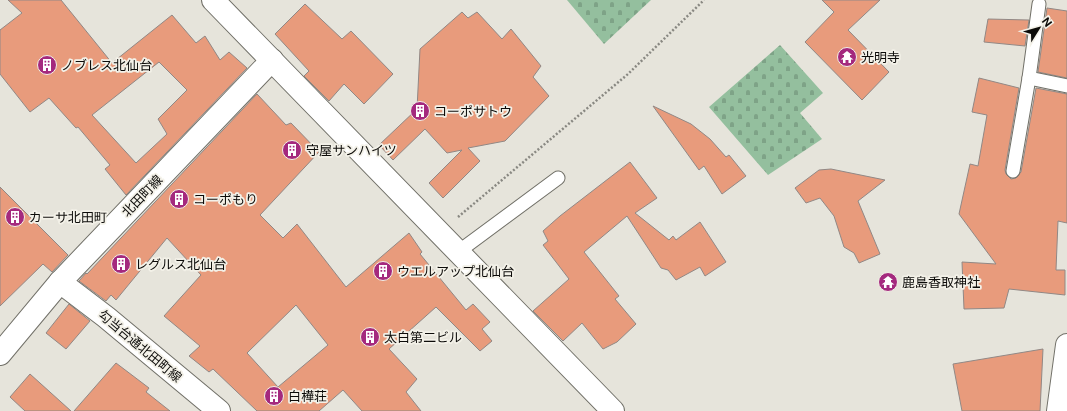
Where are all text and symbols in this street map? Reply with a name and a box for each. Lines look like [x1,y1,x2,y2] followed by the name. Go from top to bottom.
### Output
[1019,8,1059,48] north arrow
[1040,15,1054,29] text: N
[836,46,858,68] temple icon: 光明寺
[861,50,900,65] place label: 光明寺
[36,54,58,76] building icon: ノブレス北仙台
[61,58,152,73] place label: ノブレス北仙台
[409,100,431,122] building icon: コーポサトウ
[434,104,512,119] place label: コーポサトウ
[281,139,303,161] building icon: 守屋サンハイツ
[306,143,397,158] place label: 守屋サンハイツ
[119,172,165,220] street label: 北田町線
[168,188,190,210] building icon: コーポもり
[193,192,258,207] place label: コーポもり
[4,206,26,228] building icon: カーサ北田町
[29,210,107,225] place label: カーサ北田町
[110,253,132,275] building icon: レグルス北仙台
[135,257,226,272] place label: レグルス北仙台
[372,260,394,282] building icon: ウエルアップ北仙台
[397,264,514,279] place label: ウエルアップ北仙台
[877,271,899,293] temple icon: 鹿島香取神社
[902,275,980,290] place label: 鹿島香取神社
[95,307,185,385] street label: 勾当台通北田町線
[359,326,381,348] building icon: 太白第二ビル
[384,330,462,345] place label: 太白第二ビル
[263,385,285,407] building icon: 白樺荘
[288,389,327,404] place label: 白樺荘

